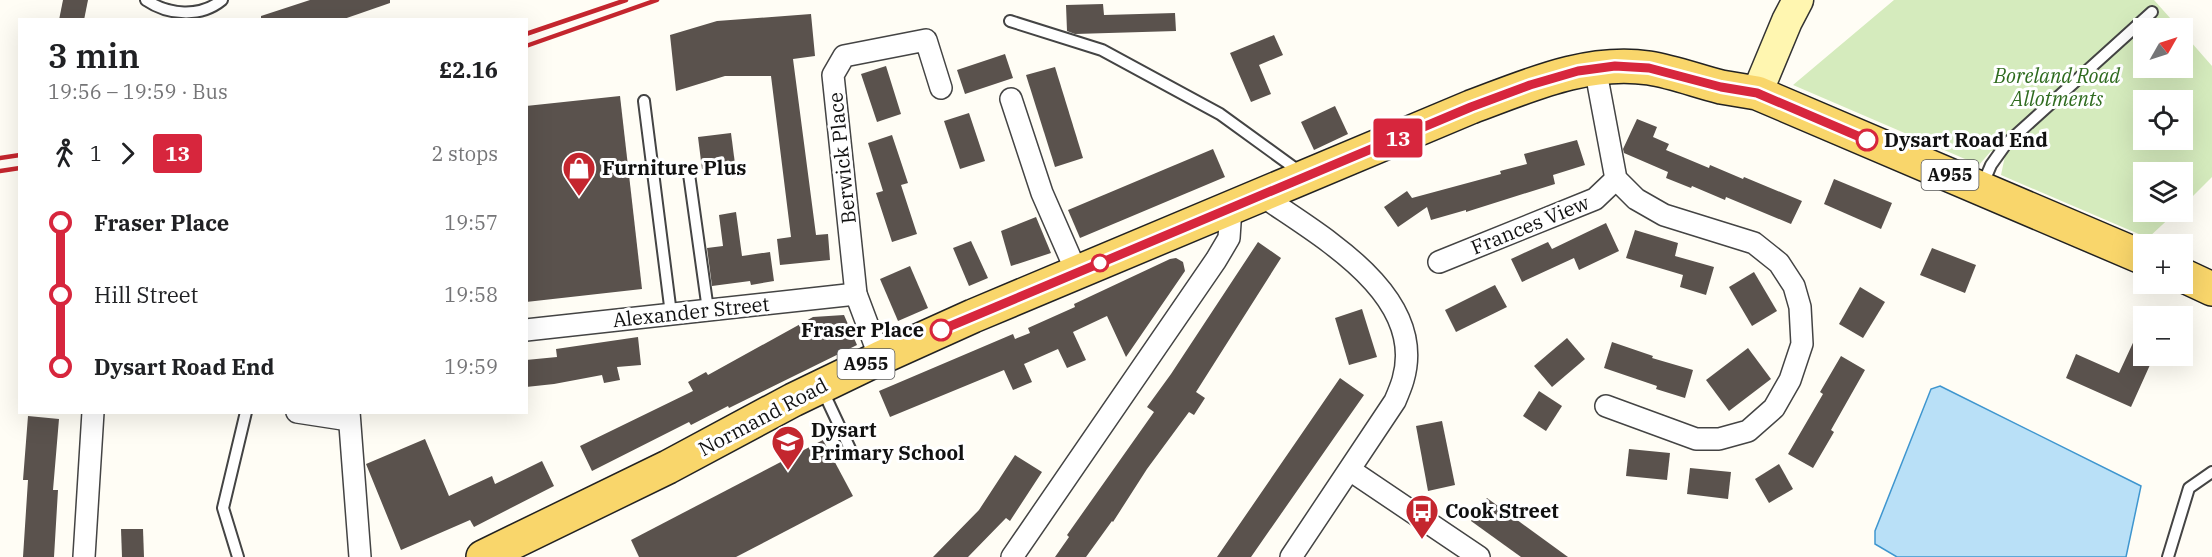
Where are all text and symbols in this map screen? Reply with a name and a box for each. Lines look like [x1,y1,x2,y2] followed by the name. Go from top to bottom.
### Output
[2133,18,2193,78] north arrow
[2133,18,2193,366] map controls
[48,34,140,77] text: 3 min
[439,55,498,84] text: £2.16
[1993,62,2121,112] park label: Boreland Road Allotments
[48,78,228,105] text: 19:56 – 19:59 · Bus
[2133,90,2193,150] button: locate
[821,91,862,225] street label: Berwick Place
[1371,118,1425,158] line badge: 13
[1385,124,1411,152] text: 13
[1884,126,2048,153] place label: Dysart Road End
[1856,129,1878,151] marker: Dysart Road End
[48,137,81,170] icon: walk
[111,137,144,170] icon: forward
[165,139,190,167] text: 13
[90,140,102,167] text: 1
[431,140,498,167] text: 2 stops
[561,150,597,197] shop icon: Furniture Plus
[602,154,746,181] place label: Furniture Plus
[1922,160,1978,190] road number: A955
[2133,162,2193,222] button: layers
[1467,188,1593,261] street label: Frances View
[94,208,229,237] text: Fraser Place
[444,209,498,236] text: 19:57
[2133,234,2193,294] button: +
[1091,254,1109,272] unlabelled marker
[94,280,198,309] text: Hill Street
[444,281,498,308] text: 19:58
[611,290,771,333] street label: Alexander Street
[2133,306,2193,366] button: −
[801,316,924,343] place label: Fraser Place
[930,319,952,341] marker: Fraser Place
[838,349,894,379] road number: A955
[94,352,274,381] text: Dysart Road End
[444,353,498,380] text: 19:59
[693,371,832,462] street label: Normand Road
[811,416,965,466] place label: Dysart Primary School
[770,424,806,471] school or university icon: Dysart Primary School
[1404,493,1440,540] bus stop icon: Cook Street
[1445,497,1559,524] place label: Cook Street

